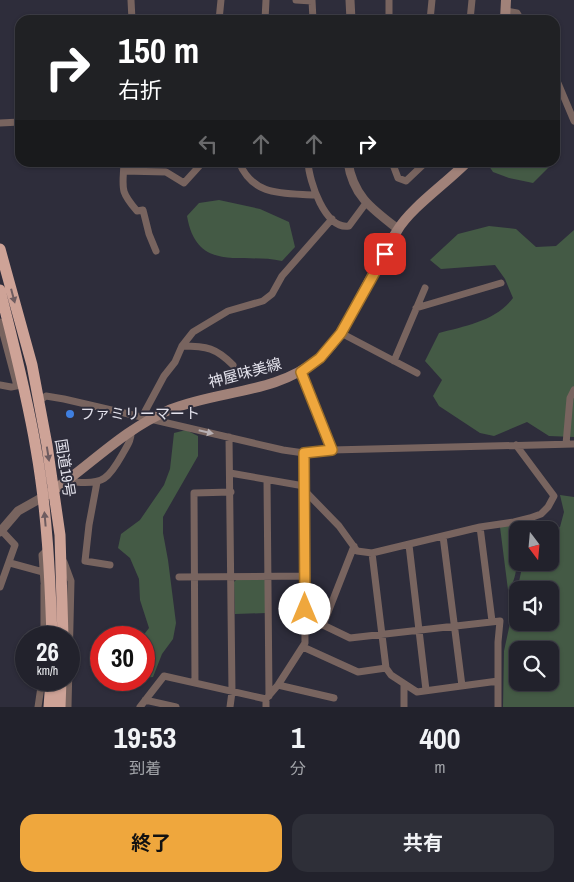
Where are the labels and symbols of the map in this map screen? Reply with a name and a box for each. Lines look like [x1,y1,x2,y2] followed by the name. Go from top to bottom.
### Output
[364,233,406,275] pin
[9,288,17,303] one-way arrow
[206,353,284,392] street label: 神屋味美線
[80,403,200,424] place label: ファミリーマート
[64,408,76,420] marker: ファミリーマート
[199,428,214,436] one-way arrow
[51,437,80,499] street label: 国道19号
[44,447,52,463] one-way arrow
[41,511,49,527] one-way arrow
[509,521,559,571] north arrow
[278,582,330,634] position arrow
[90,626,155,691] speed limit sign: 30

